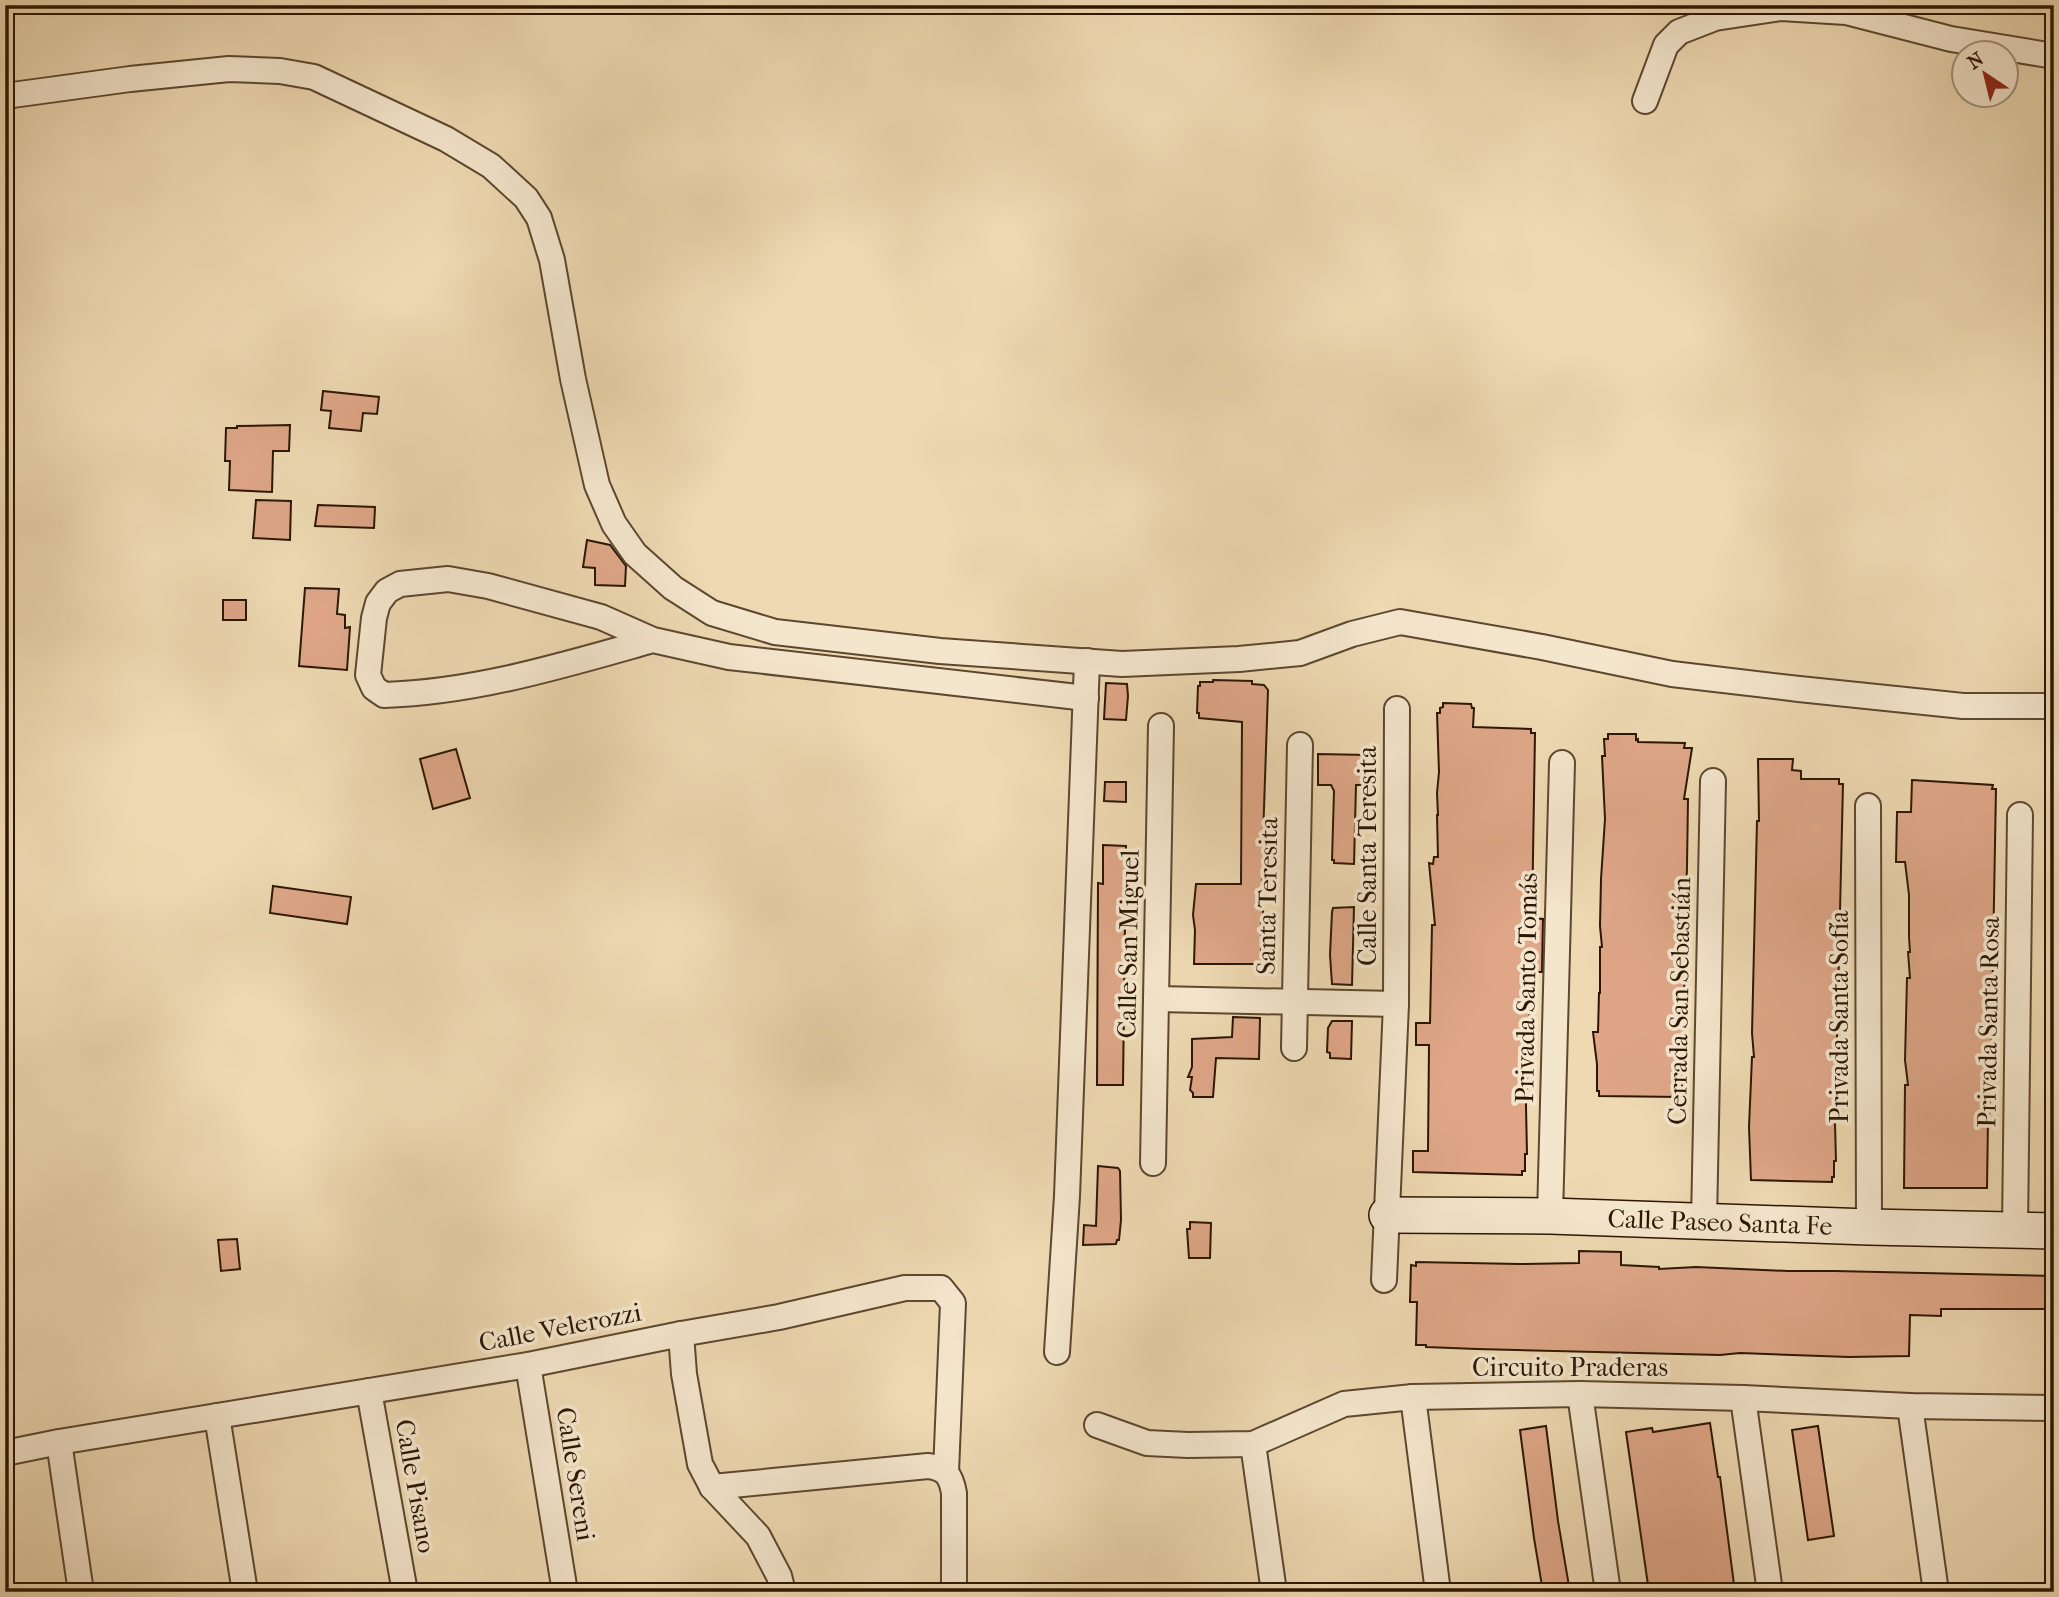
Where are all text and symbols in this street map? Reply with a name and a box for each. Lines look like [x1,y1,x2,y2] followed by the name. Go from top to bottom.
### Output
[1951,38,2021,108] north arrow
[1964,47,1989,74] text: N
[1352,745,1383,966] street label: Calle Santa Teresita
[1251,816,1284,975] street label: Santa Teresita
[1111,849,1146,1039] street label: Calle San Miguel
[1509,873,1544,1103] street label: Privada Santo Tomás
[1662,877,1697,1125] street label: Cerrada San Sebastián
[1824,910,1855,1123] street label: Privada Santa Sofía
[1971,915,2006,1128] street label: Privada Santa Rosa
[1607,1203,1833,1242] street label: Calle Paseo Santa Fe
[476,1296,644,1358] street label: Calle Velerozzi
[1472,1352,1668,1383] street label: Circuito Praderas
[550,1405,601,1543] street label: Calle Sereni
[388,1417,443,1555] street label: Calle Pisano

